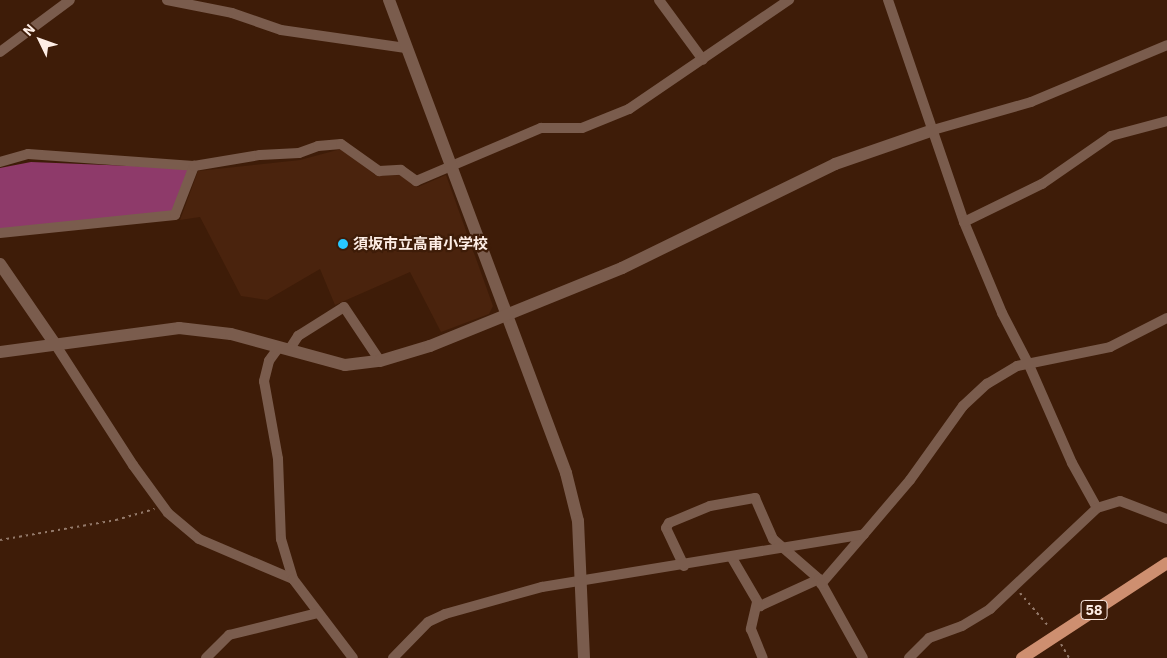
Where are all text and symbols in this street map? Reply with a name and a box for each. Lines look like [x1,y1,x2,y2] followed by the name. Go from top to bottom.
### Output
[15,15,65,65] north arrow
[19,20,39,40] text: N
[353,235,488,253] place label: 須坂市立高甫小学校
[337,238,349,250] marker: 須坂市立高甫小学校
[1080,598,1108,622] road number: 58

